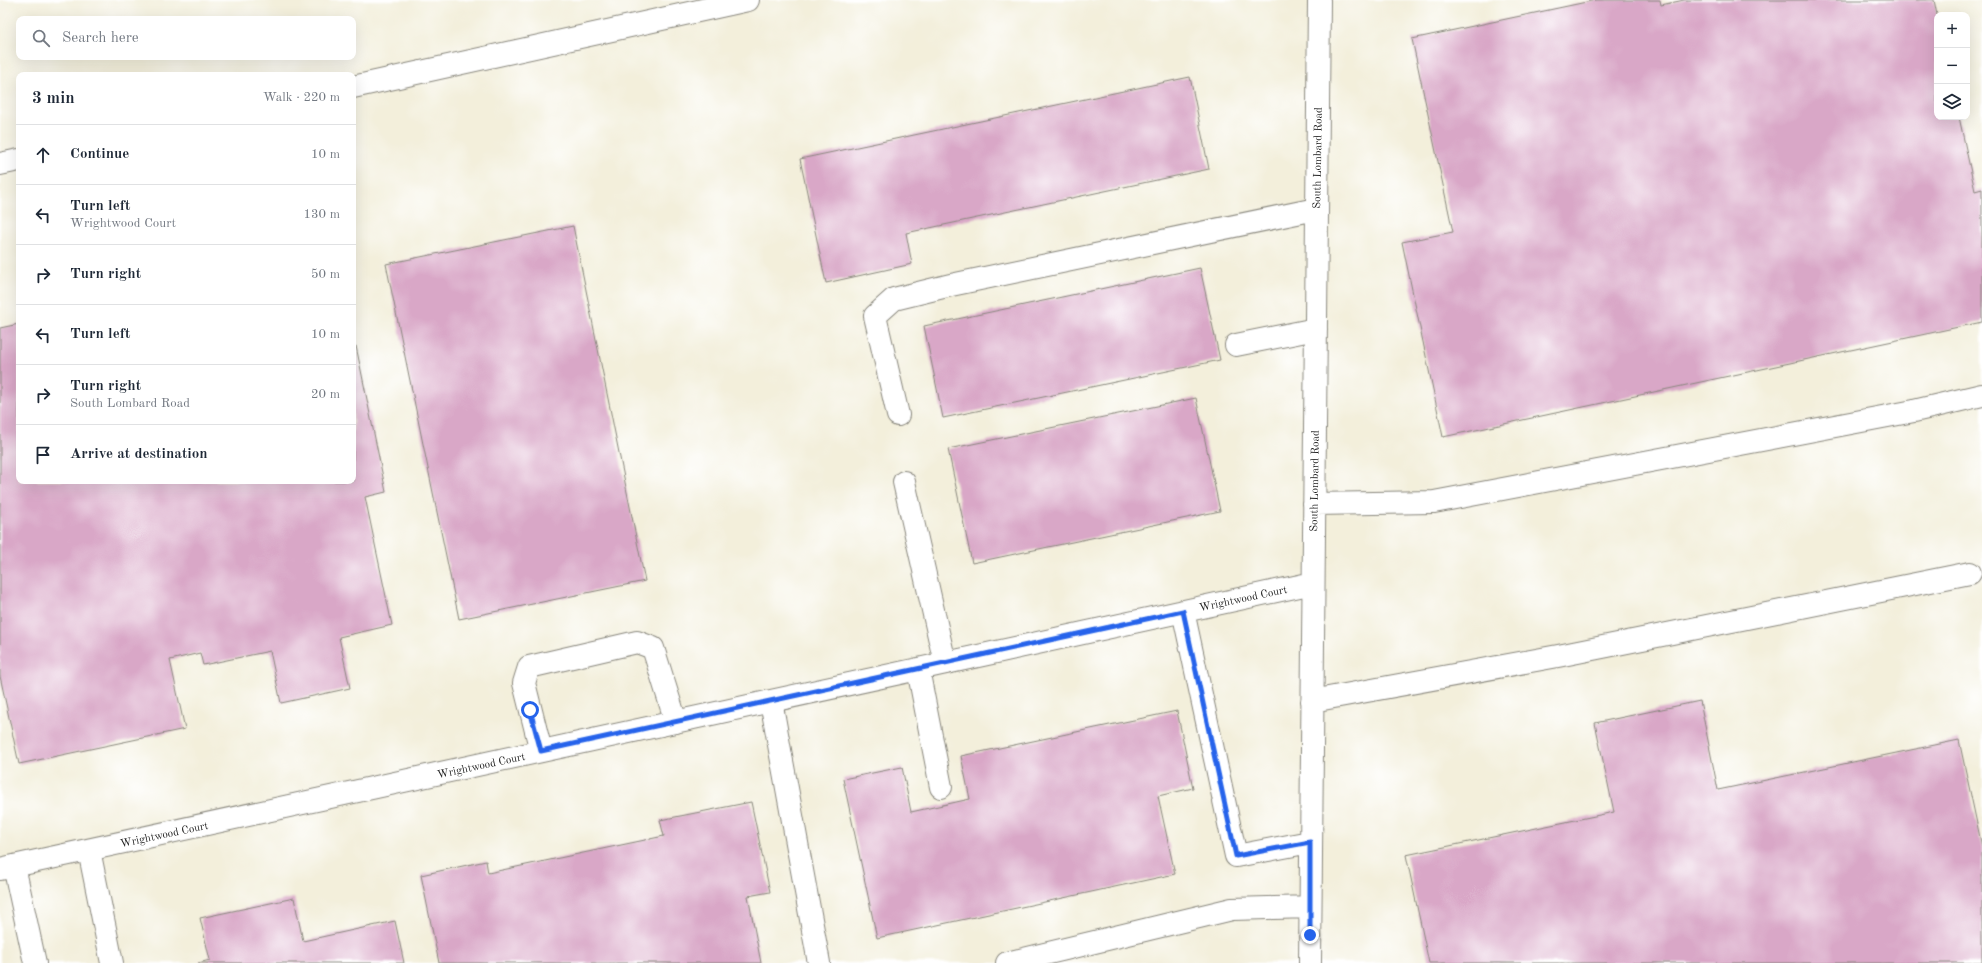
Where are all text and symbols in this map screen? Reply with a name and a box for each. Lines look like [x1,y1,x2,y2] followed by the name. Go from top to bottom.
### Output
[1934,12,1970,120] map controls
[1934,12,1970,48] button: +
[16,16,356,60] search box
[30,27,52,49] icon: search
[62,31,139,46] text: Search here
[1934,48,1970,84] button: −
[1934,84,1970,120] button: layers
[32,90,75,107] text: 3 min
[263,91,340,104] text: Walk · 220 m
[1312,107,1325,209] street label: South Lombard Road
[32,144,54,166] icon: ahead
[70,147,129,162] text: Continue
[311,148,340,161] text: 10 m
[70,199,130,214] text: Turn left
[32,204,54,226] icon: left
[303,208,340,221] text: 130 m
[70,217,176,230] text: Wrightwood Court
[32,264,54,286] icon: right
[70,267,141,282] text: Turn right
[311,268,340,281] text: 50 m
[32,324,54,346] icon: left
[70,327,130,342] text: Turn left
[311,328,340,341] text: 10 m
[70,379,141,394] text: Turn right
[32,384,54,406] icon: right
[311,388,340,401] text: 20 m
[70,397,190,410] text: South Lombard Road
[1309,430,1322,532] street label: South Lombard Road
[32,444,54,466] icon: arrive
[70,447,208,462] text: Arrive at destination
[1198,585,1289,614] street label: Wrightwood Court
[521,701,539,719] route start
[436,752,527,781] street label: Wrightwood Court
[119,821,210,850] street label: Wrightwood Court
[1301,926,1319,944] route end

